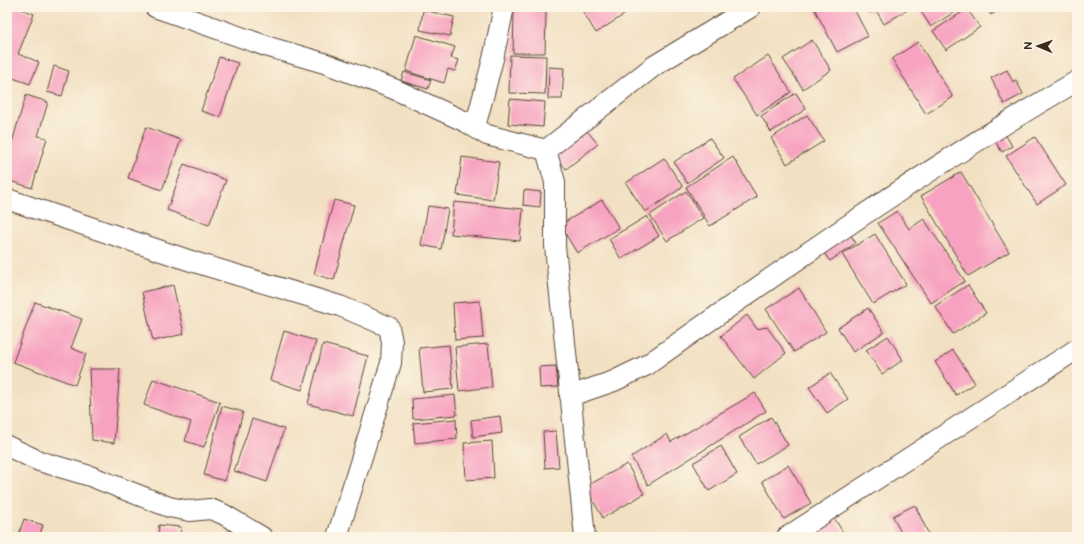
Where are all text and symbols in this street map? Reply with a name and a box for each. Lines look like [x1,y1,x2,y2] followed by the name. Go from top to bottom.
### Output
[1018,26,1058,66] north arrow
[1022,41,1035,50] text: N

